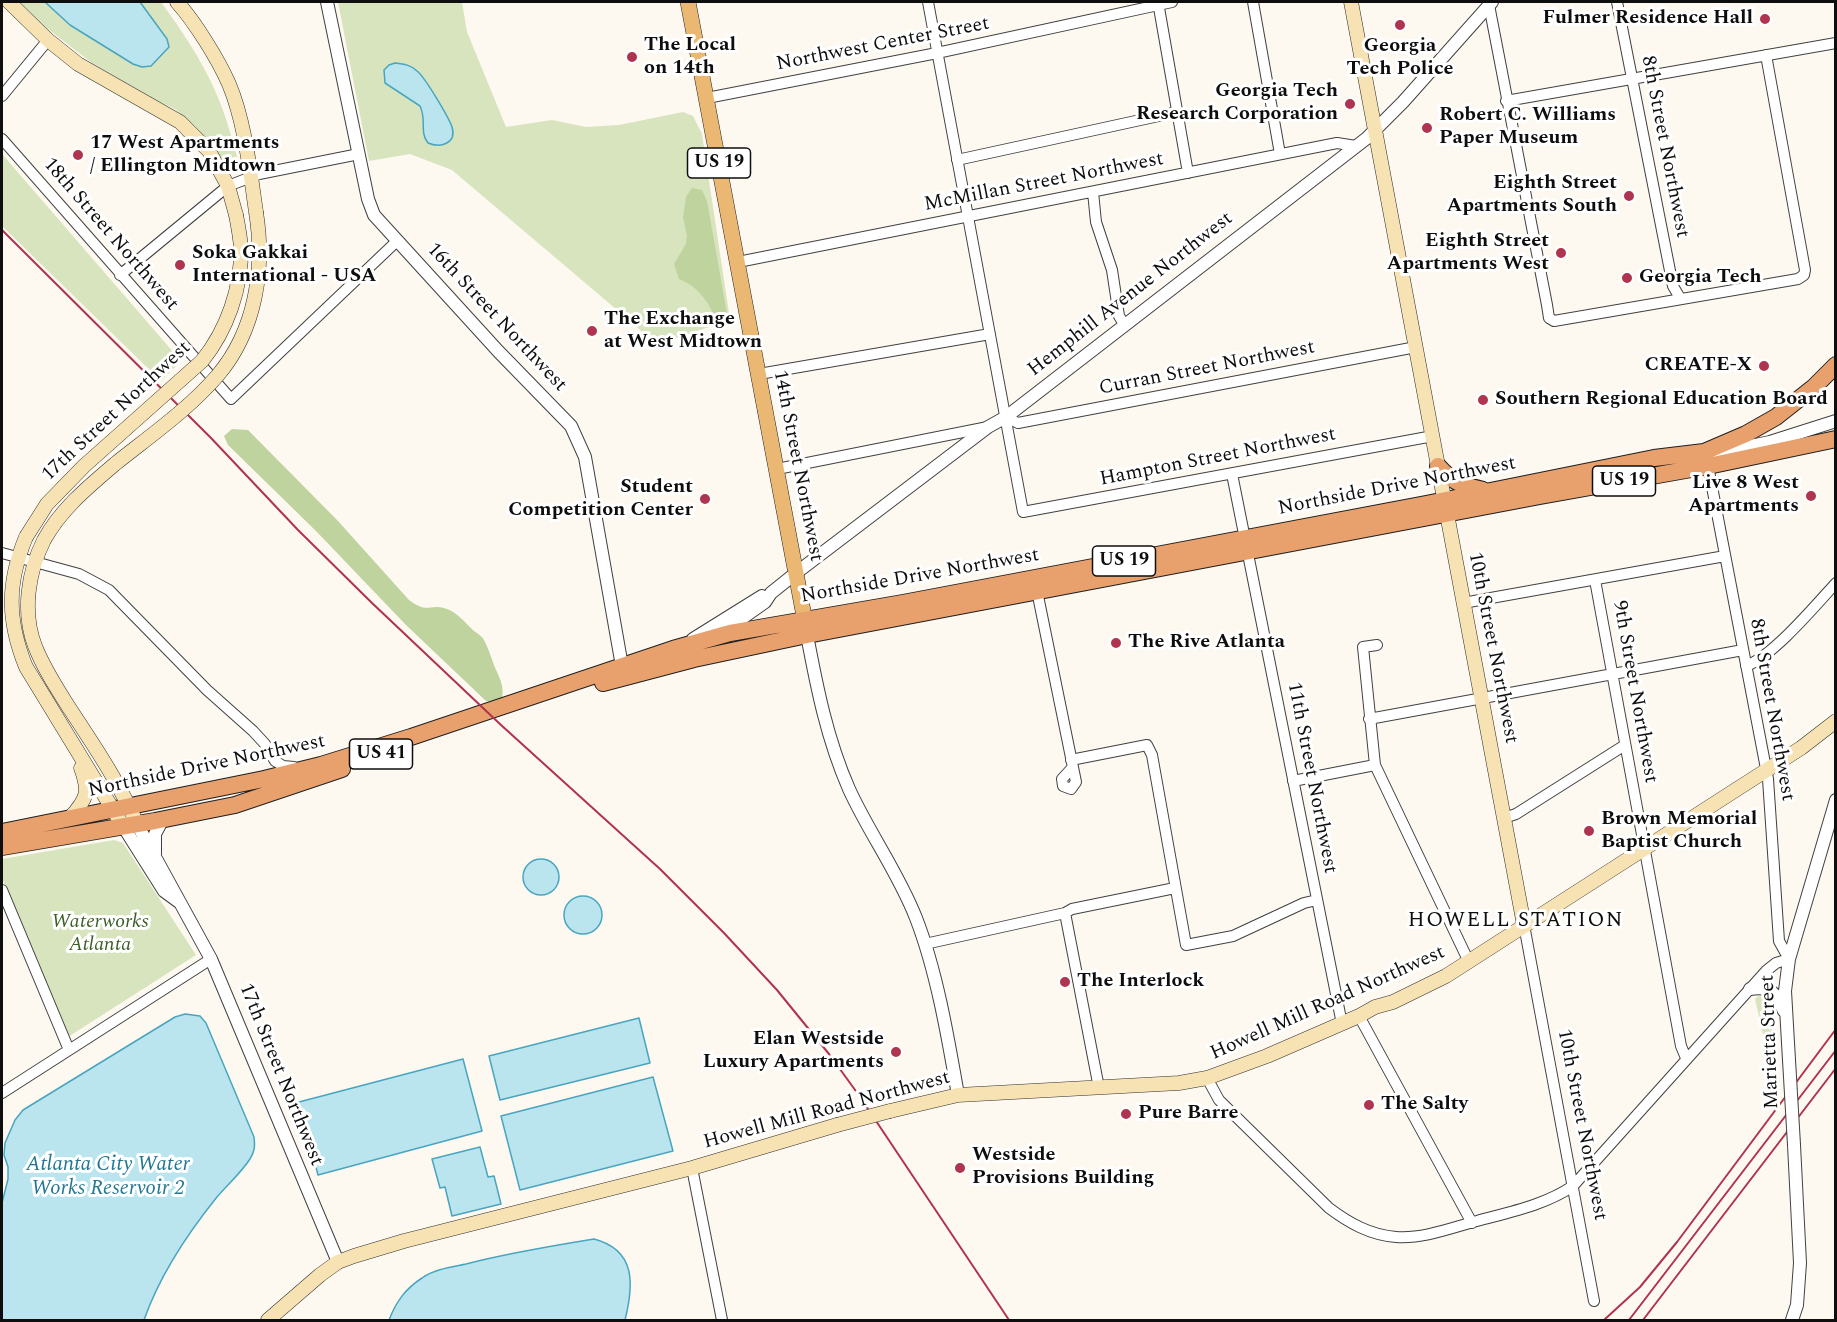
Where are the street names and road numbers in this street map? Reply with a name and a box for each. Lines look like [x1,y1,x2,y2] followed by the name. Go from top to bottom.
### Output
[774,13,992,77] street label: Northwest Center Street
[1635,54,1693,240] street label: 8th Street Northwest
[688,148,750,178] road number: US 19
[922,148,1166,218] street label: McMillan Street Northwest
[37,154,183,316] street label: 18th Street Northwest
[1024,208,1238,382] street label: Hemphill Avenue Northwest
[421,239,571,397] street label: 16th Street Northwest
[1097,336,1317,402] street label: Curran Street Northwest
[38,337,196,487] street label: 17th Street Northwest
[767,368,827,564] street label: 14th Street Northwest
[1098,423,1338,493] street label: Hampton Street Northwest
[1276,452,1518,522] street label: Northside Drive Northwest
[1592,466,1656,496] road number: US 19
[799,544,1041,610] street label: Northside Drive Northwest
[1092,546,1156,576] road number: US 19
[1462,550,1522,746] street label: 10th Street Northwest
[1606,599,1662,785] street label: 9th Street Northwest
[1743,617,1799,803] street label: 8th Street Northwest
[1281,680,1341,876] street label: 11th Street Northwest
[86,730,328,804] street label: Northside Drive Northwest
[350,739,412,769] road number: US 41
[1207,941,1449,1067] street label: Howell Mill Road Northwest
[1757,974,1785,1110] street label: Marietta Street
[232,980,328,1170] street label: 17th Street Northwest
[1551,1027,1611,1223] street label: 10th Street Northwest
[701,1067,953,1155] street label: Howell Mill Road Northwest

